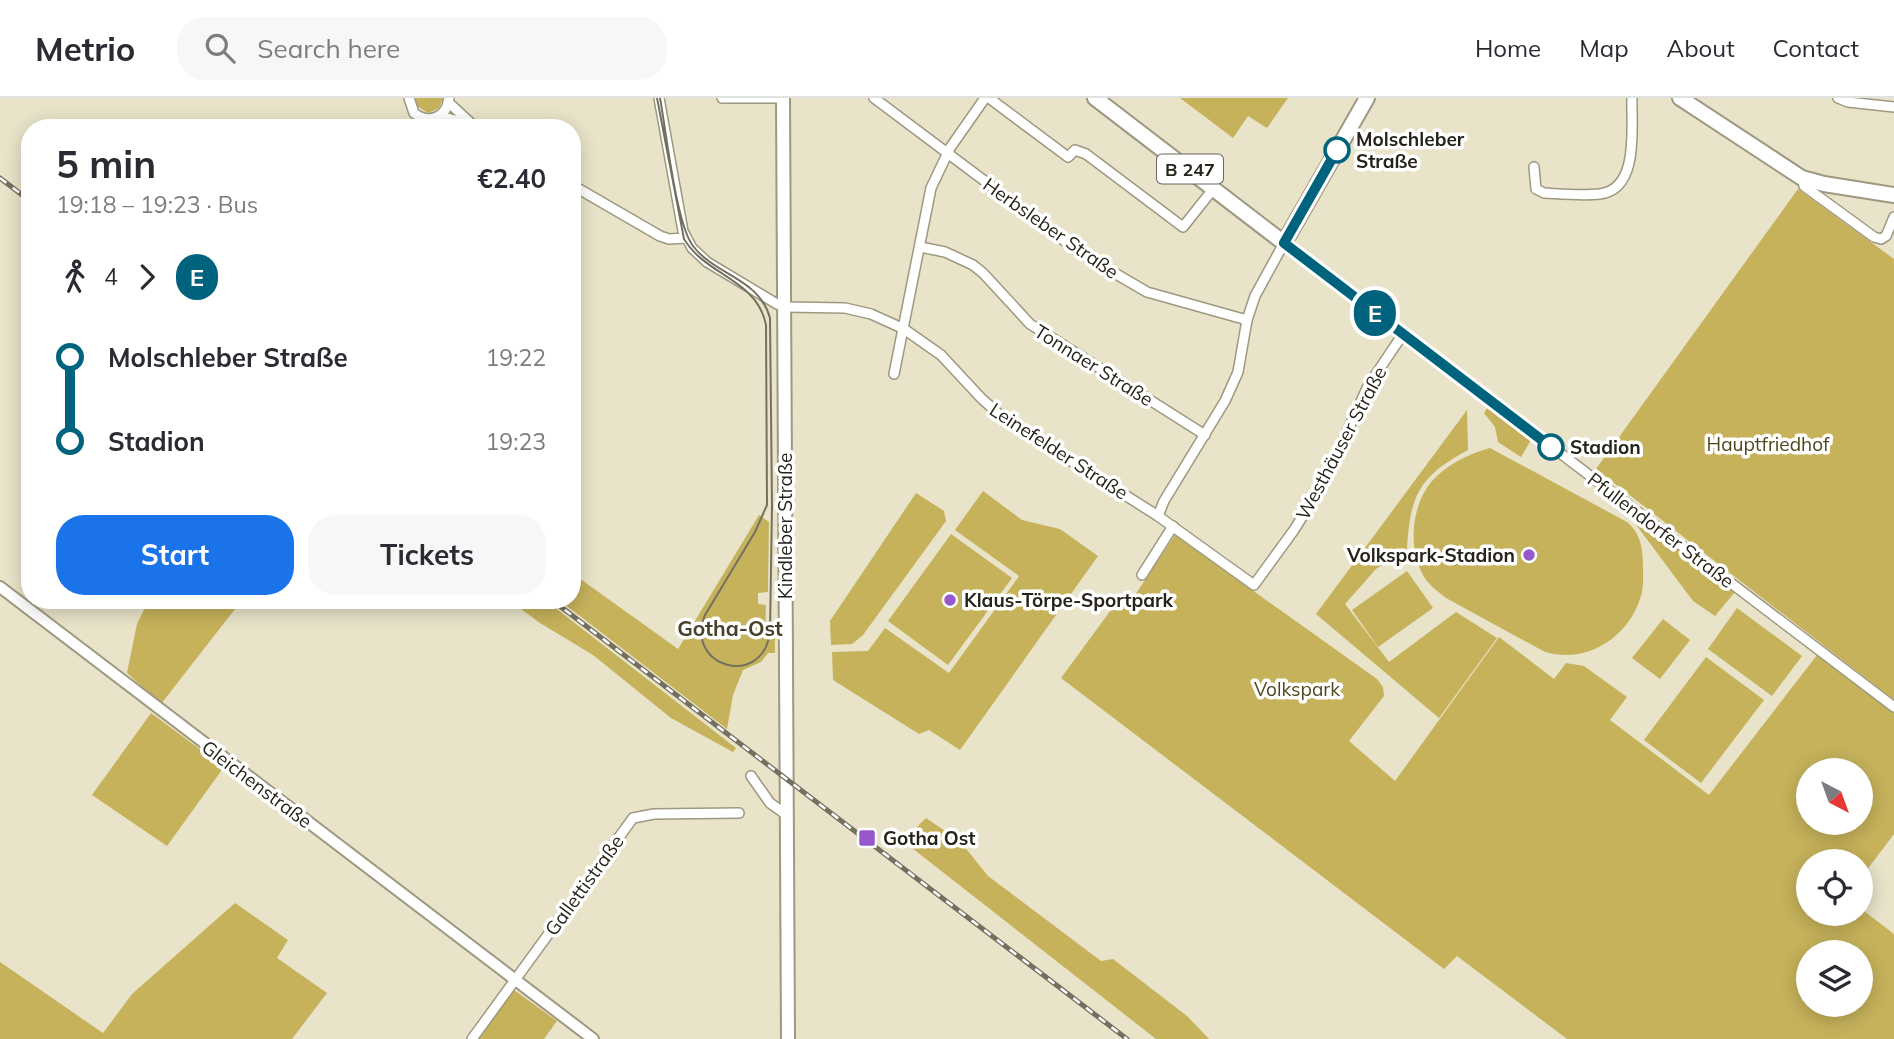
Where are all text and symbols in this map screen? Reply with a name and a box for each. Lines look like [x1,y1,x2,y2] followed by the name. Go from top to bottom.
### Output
[177,17,667,80] search box
[35,28,135,69] text: Metrio
[201,29,239,67] icon: search
[257,32,400,65] text: Search here
[1475,33,1541,63] text: Home
[1579,33,1629,63] text: Map
[1667,33,1735,63] text: About
[1773,33,1859,63] text: Contact
[1356,127,1465,173] place label: Molschleber Straße
[1324,137,1350,163] marker: Molschleber Straße
[56,140,156,188] text: 5 min
[1157,154,1223,184] road number: B 247
[477,162,546,195] text: €2.40
[979,172,1123,284] street label: Herbsleber Straße
[56,190,258,219] text: 19:18 – 19:23 · Bus
[56,258,94,296] icon: walk
[128,258,166,296] icon: forward
[104,262,118,291] text: 4
[190,262,204,292] text: E
[1352,290,1398,336] line badge: E
[1368,298,1382,328] text: E
[1030,319,1158,411] street label: Tonnaer Straße
[108,341,348,374] text: Molschleber Straße
[486,343,546,372] text: 19:22
[1290,362,1392,524] street label: Westhäuser Straße
[985,397,1133,505] street label: Leinefelder Straße
[108,425,205,458] text: Stadion
[486,427,546,456] text: 19:23
[1707,432,1830,456] park label: Hauptfriedhof
[1538,434,1564,460] marker: Stadion
[1570,435,1641,459] place label: Stadion
[773,453,797,599] street label: Kindleber Straße
[1583,467,1739,593] street label: Pfullendorfer Straße
[56,515,294,595] button: Start
[308,515,546,595] button: Tickets
[1346,543,1515,567] place label: Volkspark-Stadion
[1521,547,1537,563] marker: Volkspark-Stadion
[964,588,1174,612] place label: Klaus-Törpe-Sportpark
[942,592,958,608] marker: Klaus-Törpe-Sportpark
[677,615,783,641] district label: Gotha-Ost
[1254,677,1340,701] park label: Volkspark
[197,735,317,833] street label: Gleichenstraße
[1796,758,1872,835] north arrow
[1796,758,1873,1017] map controls
[883,826,975,850] place label: Gotha Ost
[857,828,877,848] marker: Gotha Ost
[539,830,629,940] street label: Gallettistraße
[1796,849,1873,926] button: locate
[1796,940,1873,1017] button: layers

